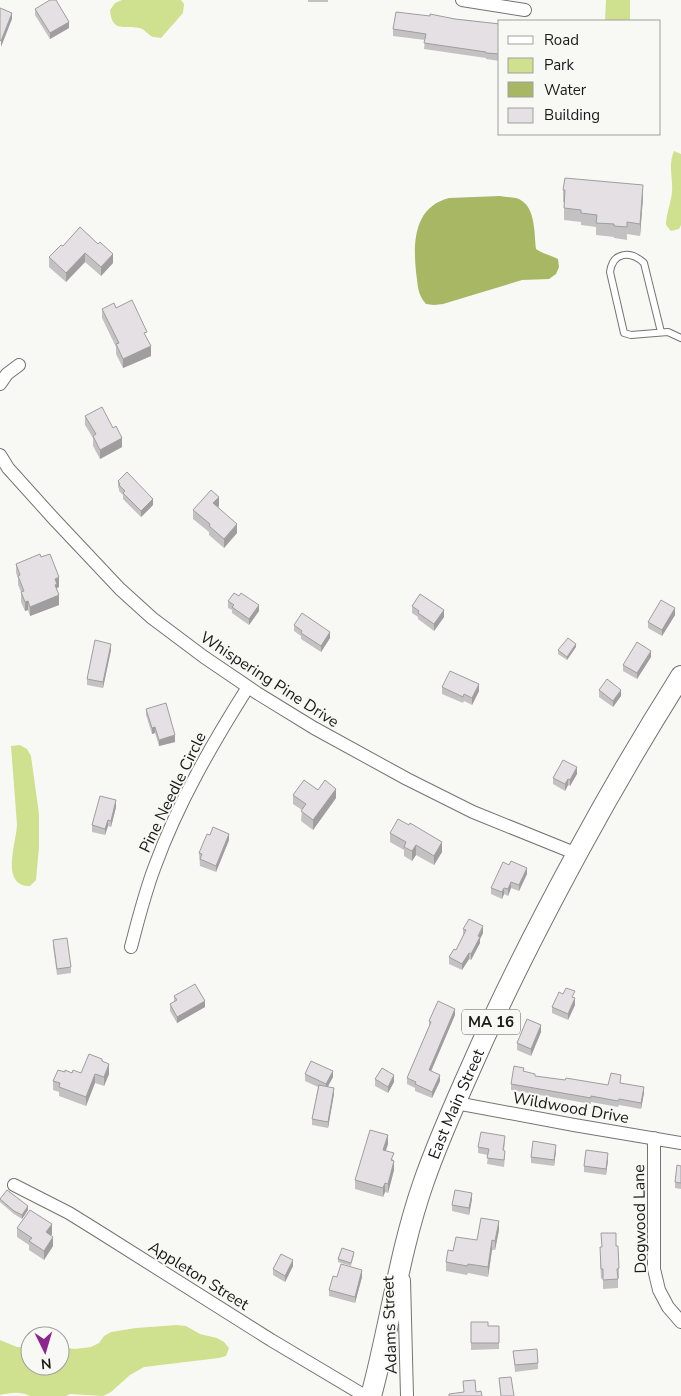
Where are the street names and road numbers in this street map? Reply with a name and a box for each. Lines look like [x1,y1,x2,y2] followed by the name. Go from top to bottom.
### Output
[196,627,343,733] street label: Whispering Pine Drive
[134,728,212,856] street label: Pine Needle Circle
[462,1010,520,1034] road number: MA 16
[423,1045,490,1162] street label: East Main Street
[511,1087,631,1129] street label: Wildwood Drive
[628,1164,652,1274] street label: Dogwood Lane
[144,1236,253,1316] street label: Appleton Street
[377,1275,403,1375] street label: Adams Street

